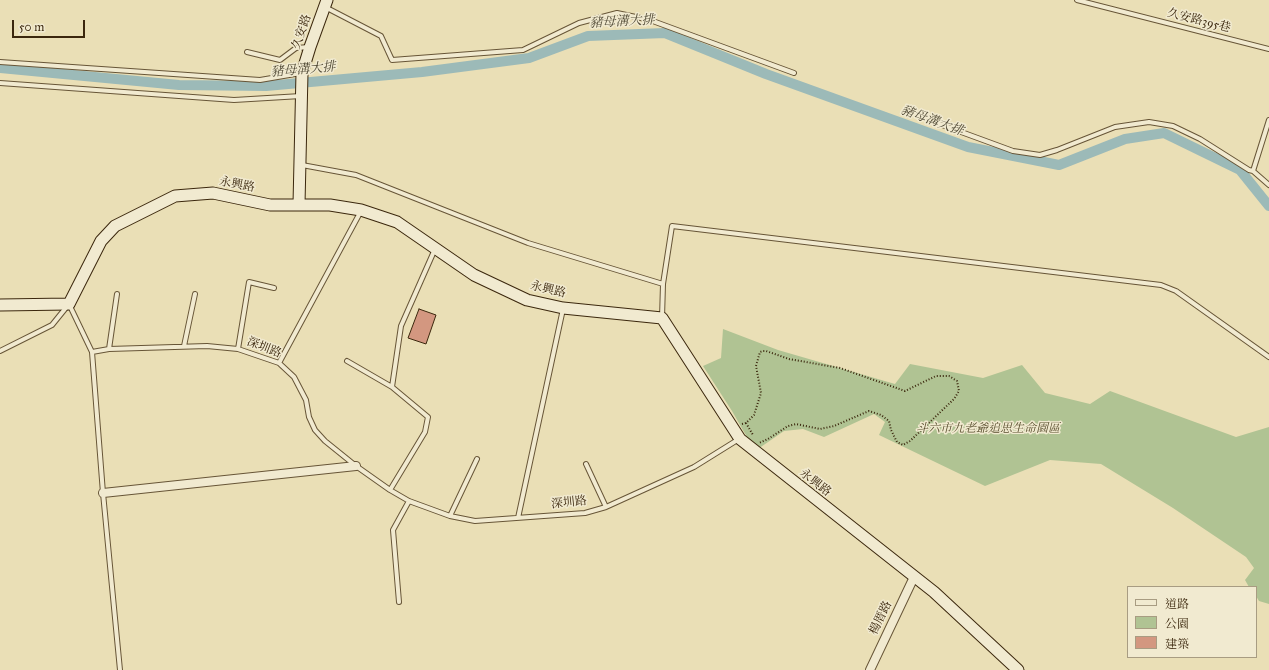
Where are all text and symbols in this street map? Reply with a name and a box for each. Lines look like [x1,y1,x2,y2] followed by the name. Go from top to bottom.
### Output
[1166,6,1232,36] street label: 久安路395巷
[14,12,87,38] scale bar
[289,13,315,51] street label: 久安路
[589,13,655,31] water label: 豬母溝大排
[19,20,44,34] text: 50 m
[270,59,336,81] water label: 豬母溝大排
[899,103,965,139] water label: 豬母溝大排
[218,174,256,196] street label: 永興路
[529,279,567,301] street label: 永興路
[245,335,283,361] street label: 深圳路
[916,422,1060,436] park label: 斗六市九老爺追思生命園區
[796,466,834,500] street label: 永興路
[550,494,588,512] street label: 深圳路
[1127,586,1257,658] legend
[1165,597,1189,611] text: 道路
[867,599,895,637] street label: 楊厝路
[1165,617,1189,631] text: 公園
[1165,637,1189,651] text: 建築

